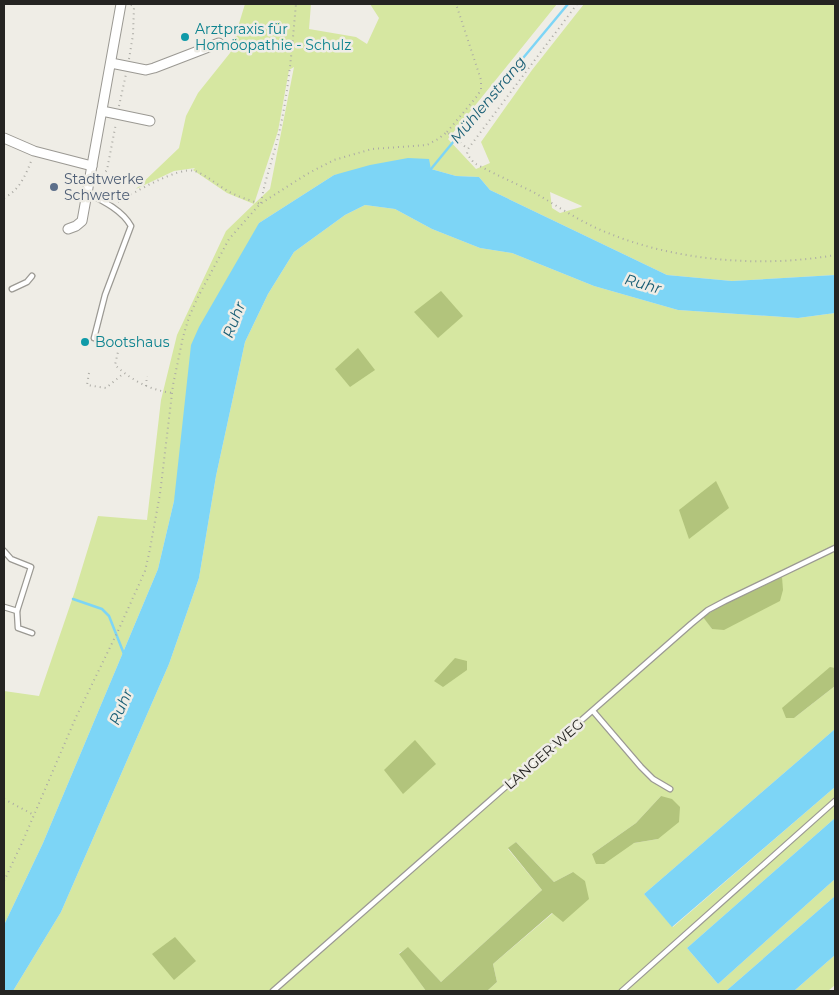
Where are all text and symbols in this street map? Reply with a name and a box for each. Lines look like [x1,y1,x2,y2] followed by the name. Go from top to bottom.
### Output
[195,20,352,54] place label: Arztpraxis für Homöopathie - Schulz
[179,31,191,43] marker: Arztpraxis für Homöopathie - Schulz
[446,52,529,147] water label: Mühlenstrang
[64,170,144,204] place label: Stadtwerke Schwerte
[48,181,60,193] marker: Stadtwerke Schwerte
[623,269,665,298] water label: Ruhr
[218,298,249,341] water label: Ruhr
[95,333,170,351] place label: Bootshaus
[79,336,91,348] marker: Bootshaus
[105,685,137,728] water label: Ruhr
[501,715,587,793] street label: LANGER WEG

